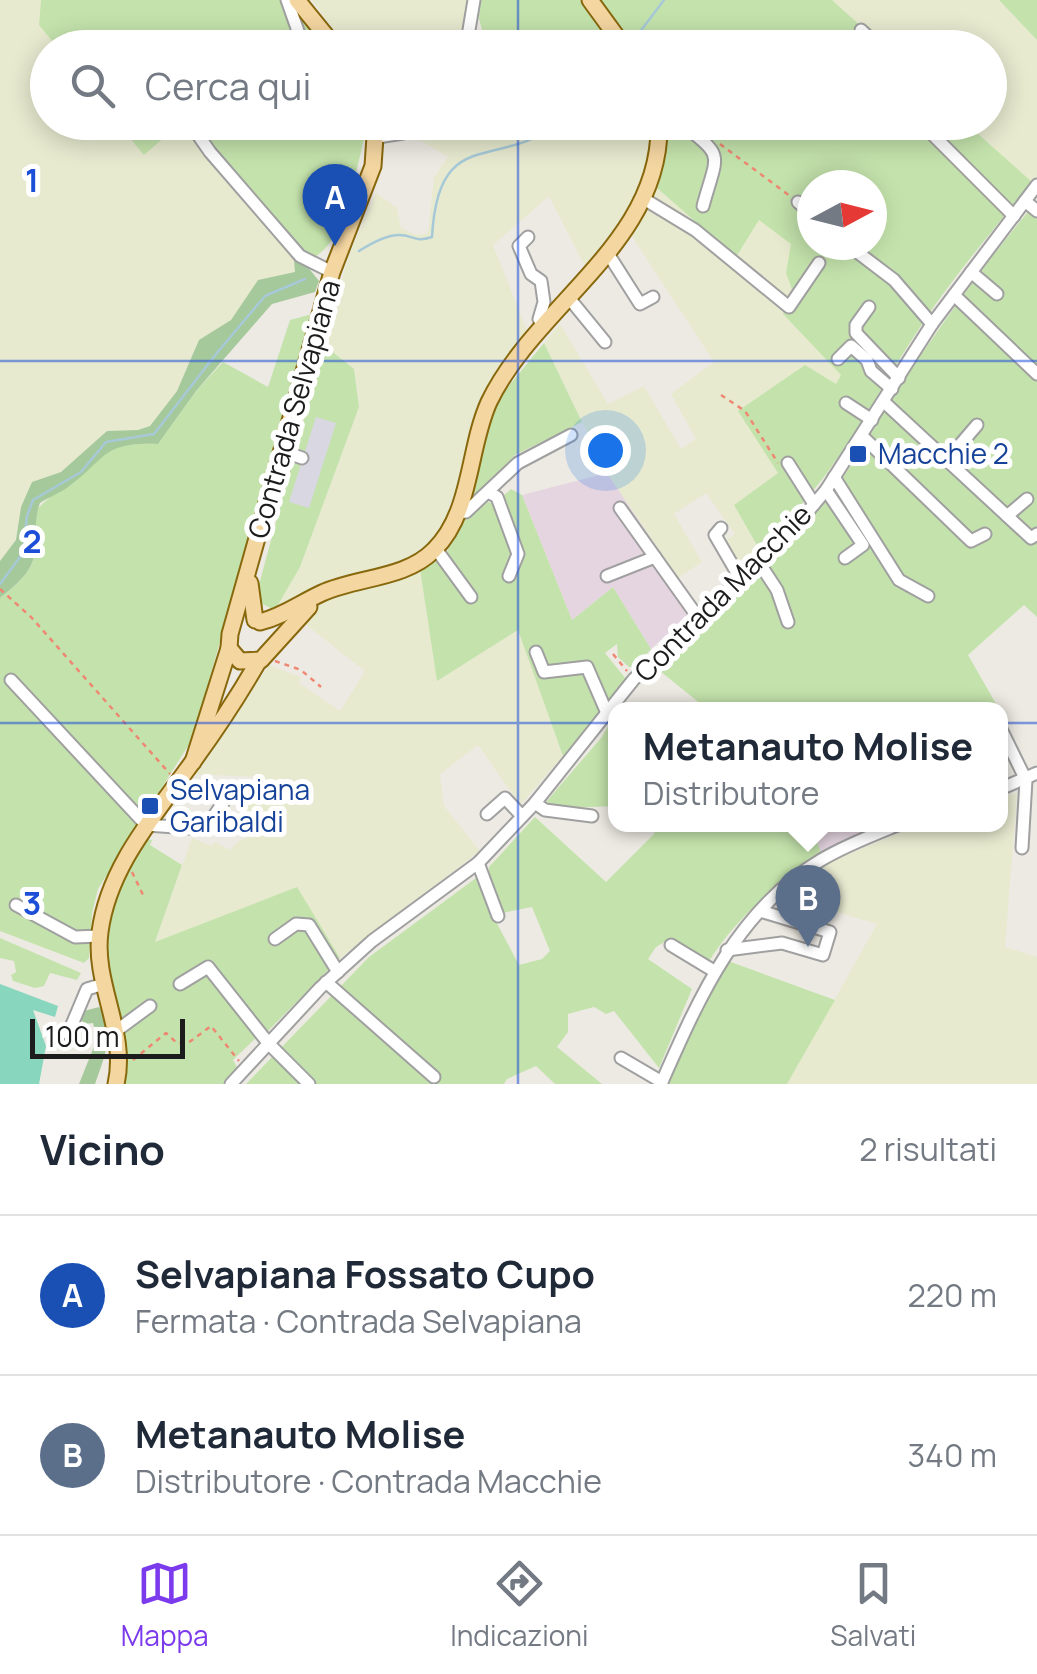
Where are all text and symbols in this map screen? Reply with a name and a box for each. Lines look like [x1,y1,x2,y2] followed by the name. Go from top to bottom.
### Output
[30,30,1007,140] search box
[65,58,120,113] icon: search
[145,59,311,111] text: Cerca qui
[25,158,39,202] text: 1
[302,164,368,246] pin: A
[797,170,887,260] north arrow
[238,275,348,542] street label: Contrada Selvapiana
[580,425,631,476] your location
[878,434,1009,472] place label: Macchie 2
[847,443,869,465] marker: Macchie 2
[625,495,819,689] street label: Contrada Macchie
[22,519,42,563] text: 2
[608,702,1008,832] popup
[643,719,973,771] text: Metanauto Molise
[170,770,310,840] place label: Selvapiana Garibaldi
[643,771,819,815] text: Distributore
[139,795,161,817] marker: Selvapiana Garibaldi
[776,864,840,947] pin: B
[23,881,41,925] text: 3
[30,1014,185,1058] scale bar
[45,1017,119,1055] text: 100 m
[40,1120,165,1178] text: Vicino
[859,1127,997,1171] text: 2 risultati
[135,1247,595,1299] text: Selvapiana Fossato Cupo
[62,1273,83,1317] text: A
[907,1273,997,1317] text: 220 m
[135,1299,582,1343] text: Fermata · Contrada Selvapiana
[135,1407,465,1459] text: Metanauto Molise
[62,1433,83,1477] text: B
[907,1433,997,1477] text: 340 m
[135,1459,602,1503] text: Distributore · Contrada Macchie
[121,1556,209,1654] tab: Mappa
[450,1556,589,1654] tab: Indicazioni
[830,1556,916,1654] tab: Salvati

